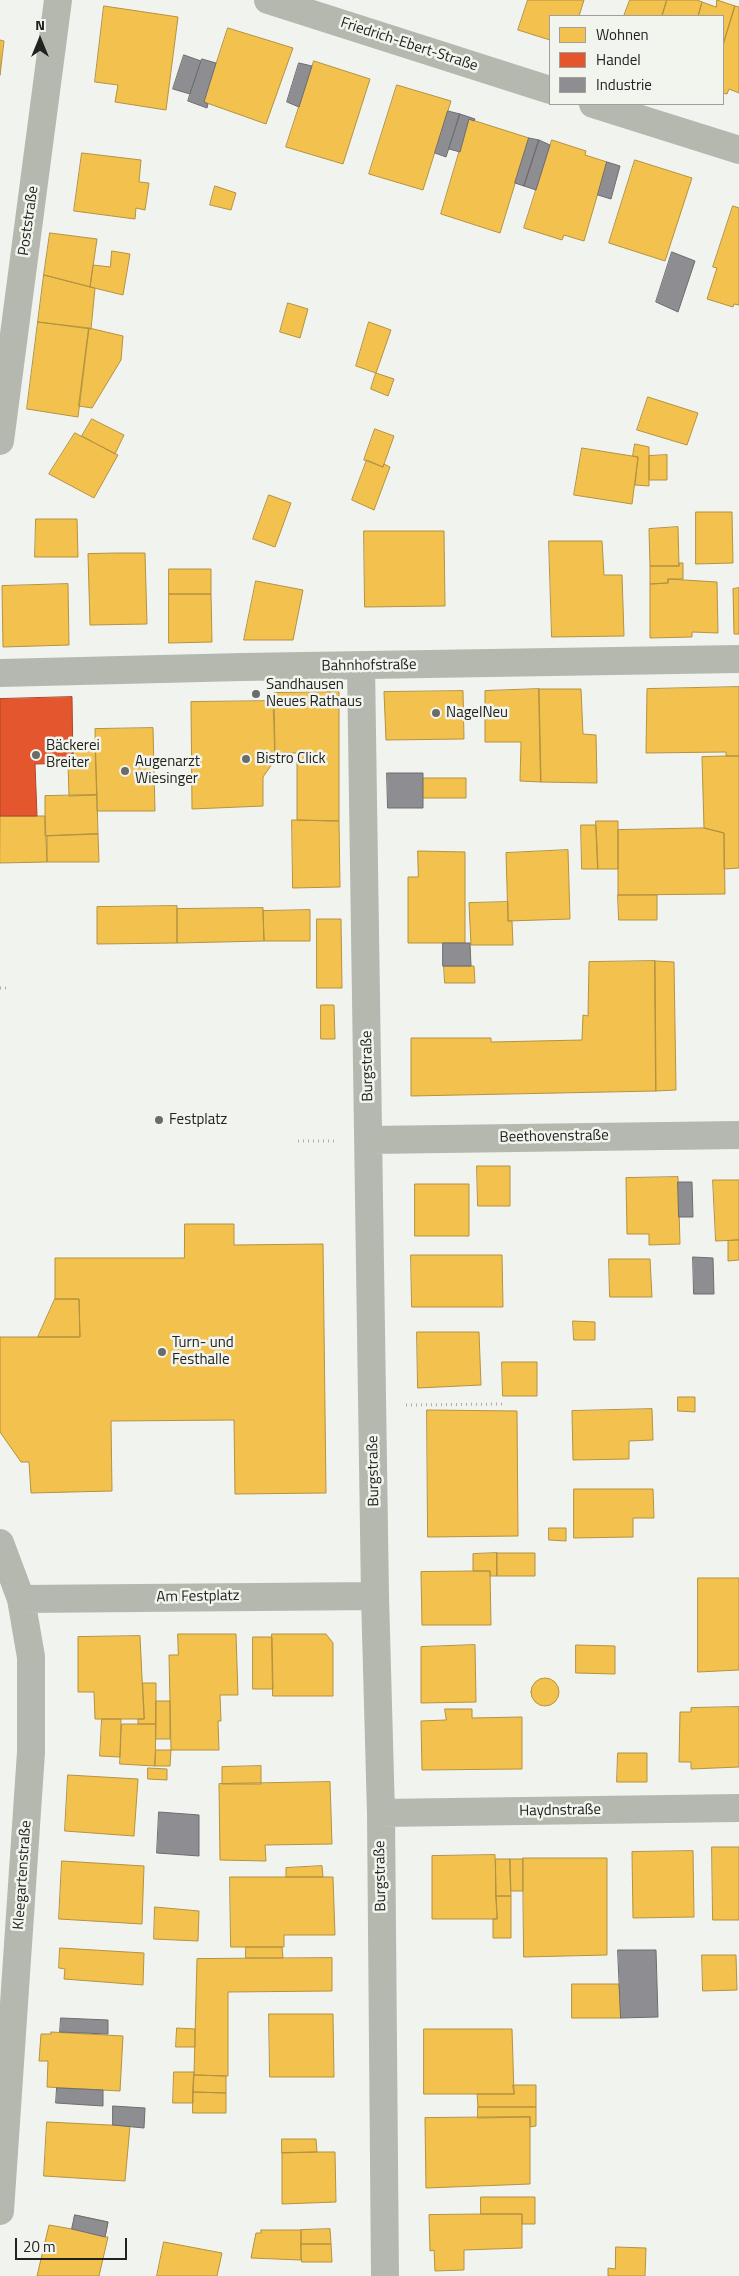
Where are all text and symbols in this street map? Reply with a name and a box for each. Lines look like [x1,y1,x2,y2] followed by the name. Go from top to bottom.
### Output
[35,14,45,35] text: N
[338,14,480,76] street label: Friedrich-Ebert-Straße
[15,15,65,65] north arrow
[549,15,724,105] legend
[596,23,649,46] text: Wohnen
[596,48,641,71] text: Handel
[596,73,652,96] text: Industrie
[15,185,43,257] street label: Poststraße
[321,656,417,676] street label: Bahnhofstraße
[266,676,362,711] place label: Sandhausen Neues Rathaus
[250,688,262,700] marker: Sandhausen Neues Rathaus
[446,704,508,722] place label: NagelNeu
[430,707,442,719] marker: NagelNeu
[46,737,100,772] place label: Bäckerei Breiter
[30,749,42,761] marker: Bäckerei Breiter
[256,750,326,768] place label: Bistro Click
[135,753,200,788] place label: Augenarzt Wiesinger
[240,753,252,765] marker: Bistro Click
[119,765,131,777] marker: Augenarzt Wiesinger
[358,1030,378,1102] street label: Burgstraße
[169,1111,227,1129] place label: Festplatz
[153,1114,165,1126] marker: Festplatz
[499,1127,609,1147] street label: Beethovenstraße
[172,1334,234,1369] place label: Turn- und Festhalle
[156,1346,168,1358] marker: Turn- und Festhalle
[364,1435,384,1507] street label: Burgstraße
[156,1587,240,1607] street label: Am Festplatz
[519,1801,601,1821] street label: Haydnstraße
[10,1820,36,1930] street label: Kleegartenstraße
[371,1840,391,1912] street label: Burgstraße
[18,2228,130,2260] scale bar
[23,2235,56,2258] text: 20 m

